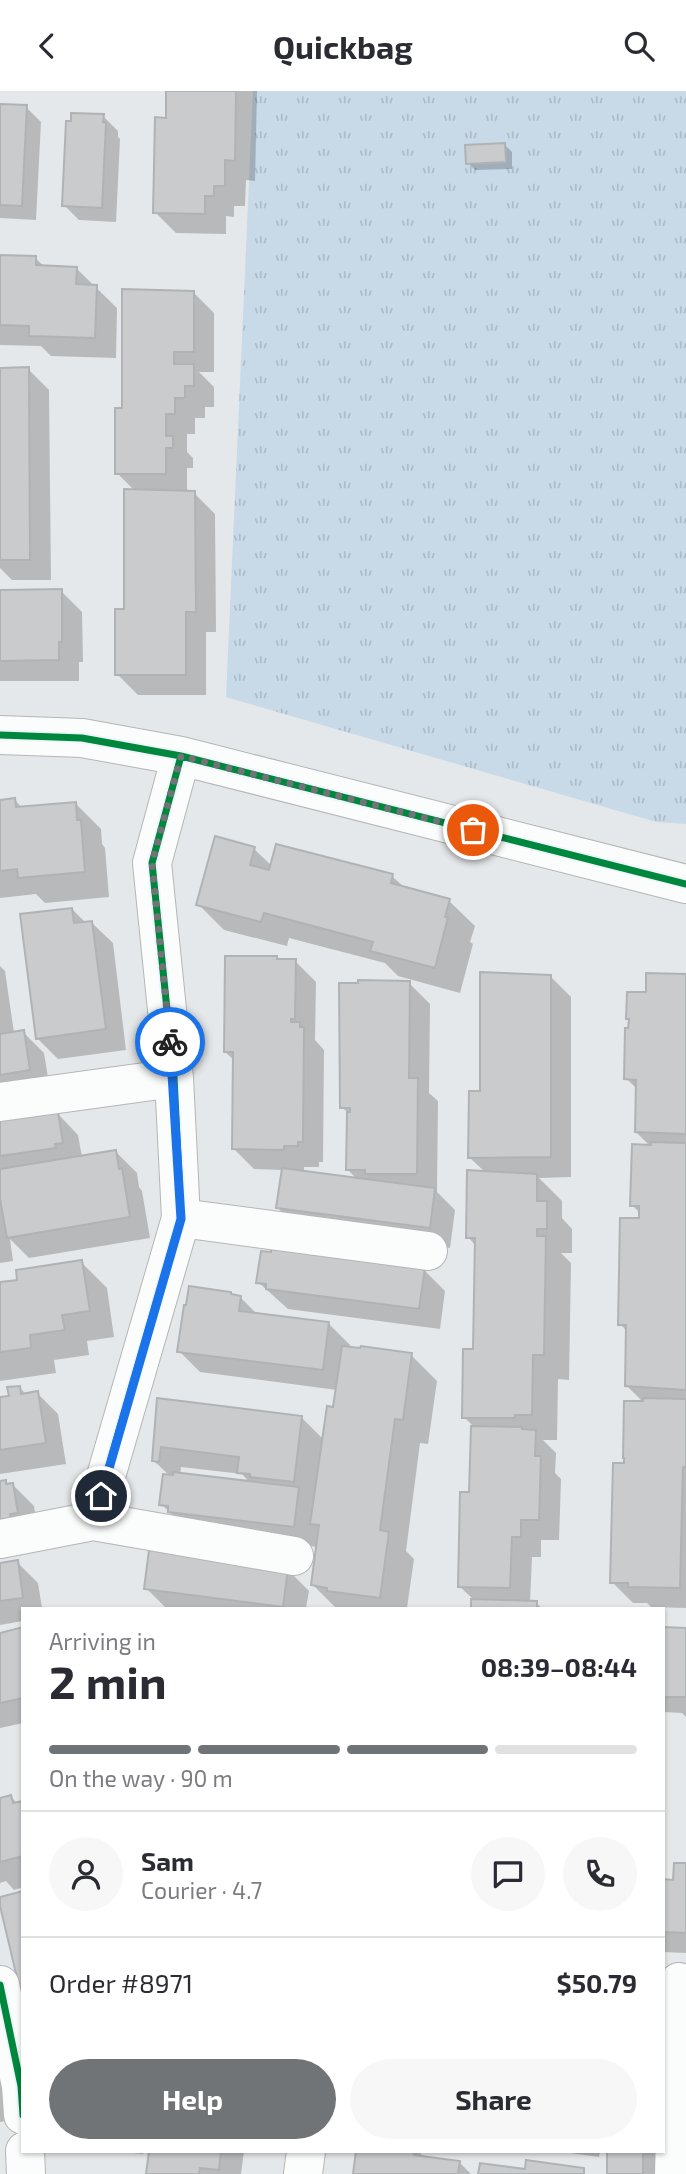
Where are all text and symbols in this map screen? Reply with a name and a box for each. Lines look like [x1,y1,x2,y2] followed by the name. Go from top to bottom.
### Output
[28,27,66,65] icon: back
[273,27,413,65] text: Quickbag
[620,27,658,65] icon: search
[443,800,503,860] pin
[454,811,492,849] icon: bag
[135,1007,205,1077] courier
[151,1023,189,1061] icon: bike
[71,1466,131,1526] pin
[82,1477,120,1515] icon: home
[49,1627,156,1655] text: Arriving in
[481,1651,637,1682] text: 08:39–08:44
[49,1653,167,1708] text: 2 min
[49,1764,233,1792] text: On the way · 90 m
[49,1837,123,1911] button: person
[471,1837,545,1911] button: chat
[563,1837,637,1911] button: phone
[141,1845,194,1876] text: Sam
[141,1876,262,1904] text: Courier · 4.7
[49,1967,193,1998] text: Order #8971
[557,1967,637,1998] text: $50.79
[49,2059,336,2139] button: Help
[350,2059,637,2139] button: Share

